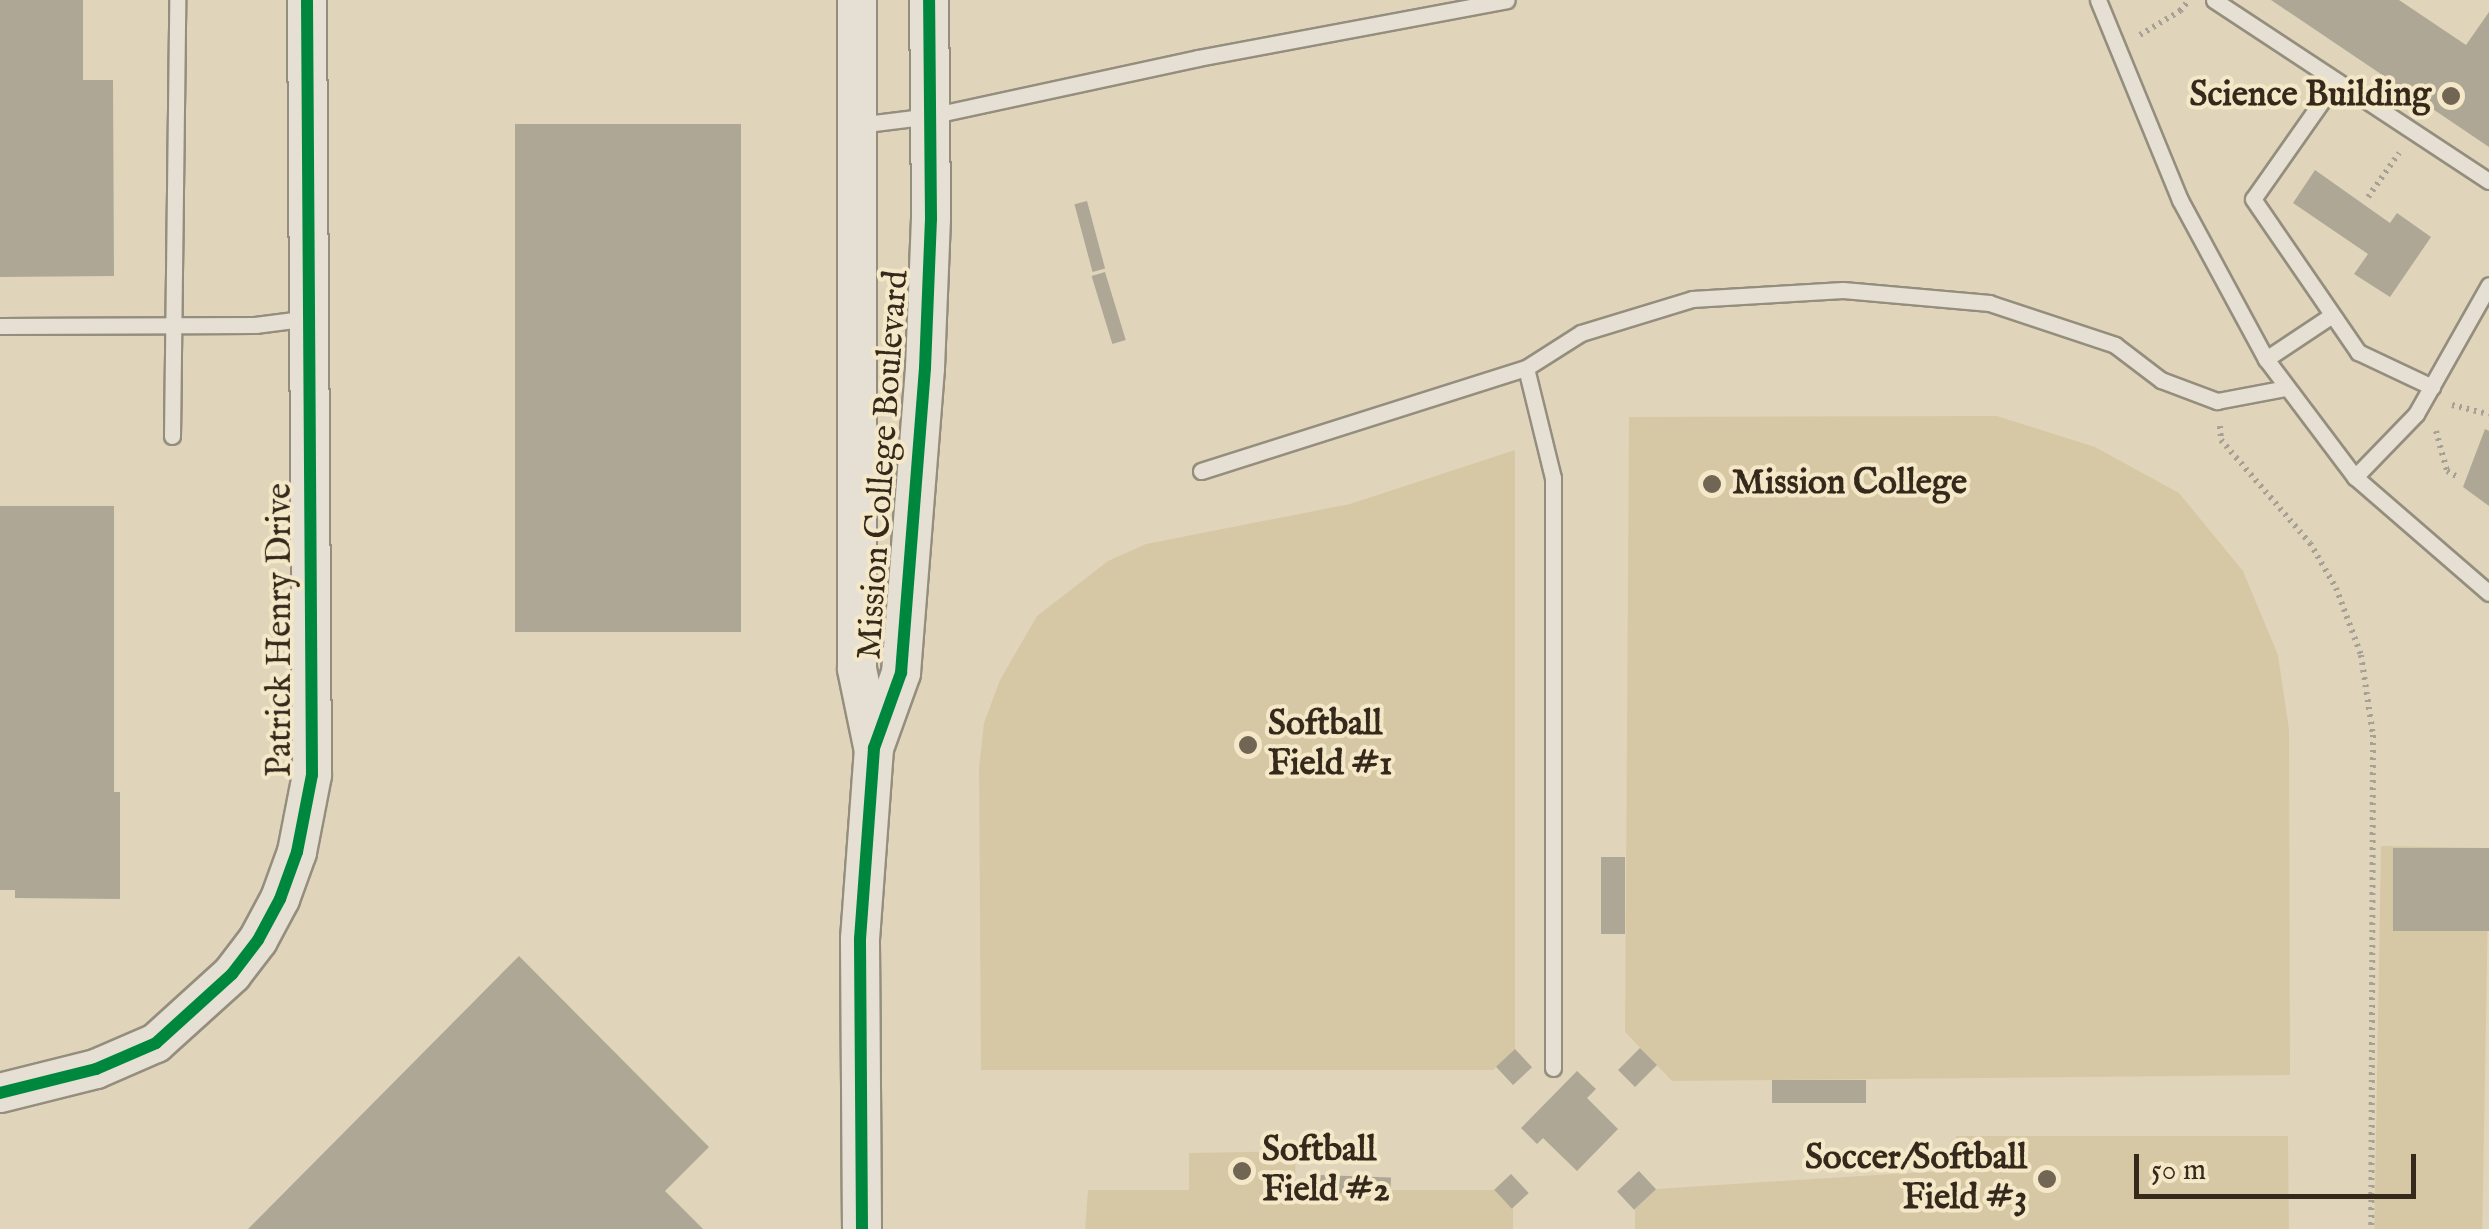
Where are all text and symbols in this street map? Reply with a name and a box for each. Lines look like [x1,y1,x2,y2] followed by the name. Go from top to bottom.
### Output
[2190,75,2431,117] place label: Science Building
[2440,85,2462,107] marker: Science Building
[849,269,919,661] street label: Mission College Boulevard
[1732,463,1967,505] place label: Mission College
[1701,473,1723,495] marker: Mission College
[260,483,302,777] street label: Patrick Henry Drive
[1268,704,1392,786] place label: Softball Field #1
[1237,734,1259,756] marker: Softball Field #1
[1262,1130,1390,1212] place label: Softball Field #2
[2139,1134,2422,1196] scale bar
[1805,1138,2027,1220] place label: Soccer/Softball Field #3
[2151,1152,2206,1190] text: 50 m
[1231,1160,1253,1182] marker: Softball Field #2
[2036,1168,2058,1190] marker: Soccer/Softball Field #3

